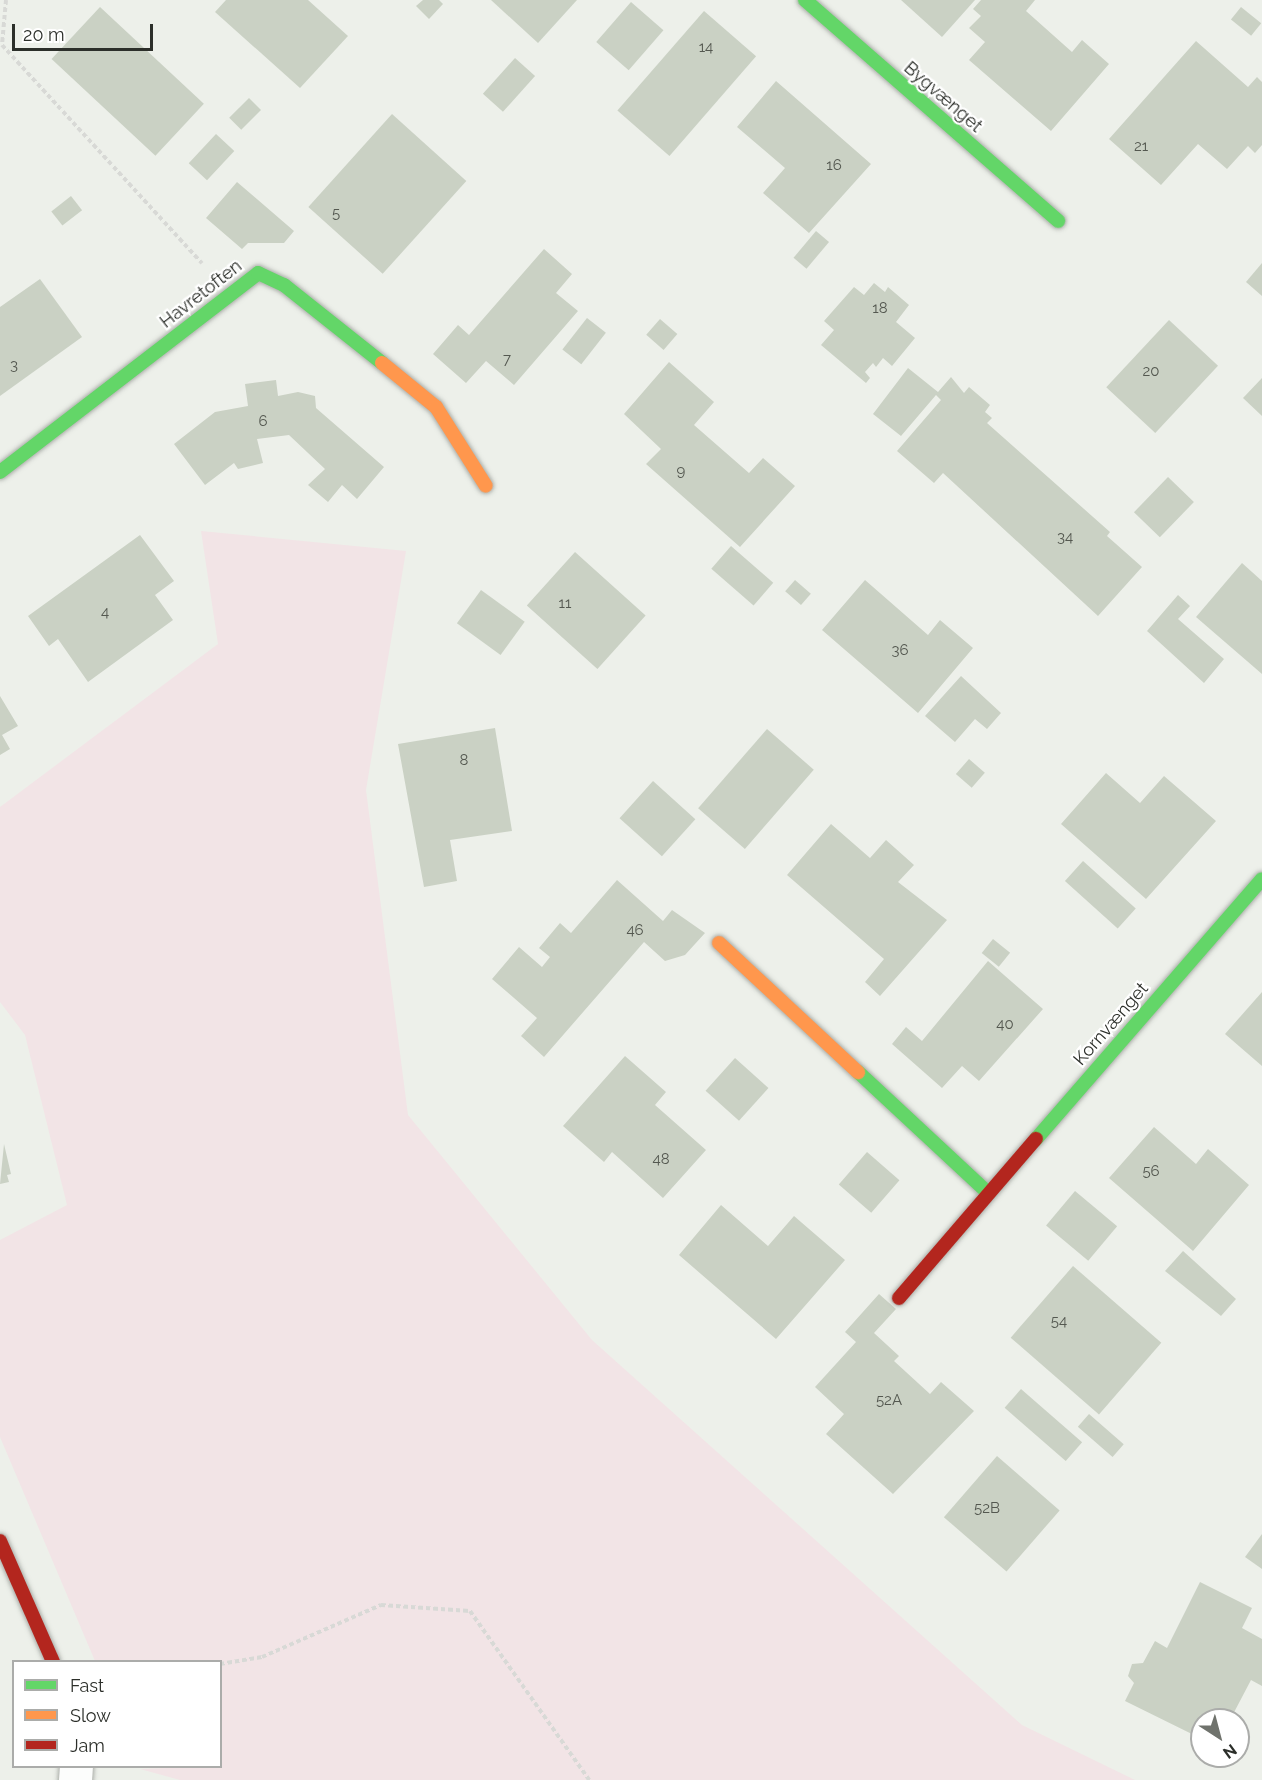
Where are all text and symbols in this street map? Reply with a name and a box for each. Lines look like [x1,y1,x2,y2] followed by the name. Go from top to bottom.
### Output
[15,12,156,50] scale bar
[23,24,65,45] text: 20 m
[699,39,713,57] house number: 14
[899,57,987,137] street label: Bygvænget
[1134,138,1148,156] house number: 21
[826,157,842,175] house number: 16
[332,205,340,223] house number: 5
[156,255,246,333] street label: Havretoften
[872,300,888,318] house number: 18
[503,351,511,369] house number: 7
[10,357,18,375] house number: 3
[1143,363,1159,381] house number: 20
[258,413,268,431] house number: 6
[677,463,685,481] house number: 9
[1057,529,1073,547] house number: 34
[559,595,571,613] house number: 11
[101,604,109,622] house number: 4
[891,642,909,660] house number: 36
[460,752,468,770] house number: 8
[626,922,644,940] house number: 46
[1069,978,1153,1070] street label: Kornvænget
[996,1016,1014,1034] house number: 40
[652,1151,670,1169] house number: 48
[1142,1163,1160,1181] house number: 56
[1051,1313,1067,1331] house number: 54
[876,1392,902,1410] house number: 52A
[974,1500,1000,1518] house number: 52B
[12,1660,222,1768] legend
[70,1675,104,1696] text: Fast
[70,1705,111,1726] text: Slow
[1190,1708,1250,1768] north arrow
[70,1735,105,1756] text: Jam
[1219,1740,1240,1763] text: N

